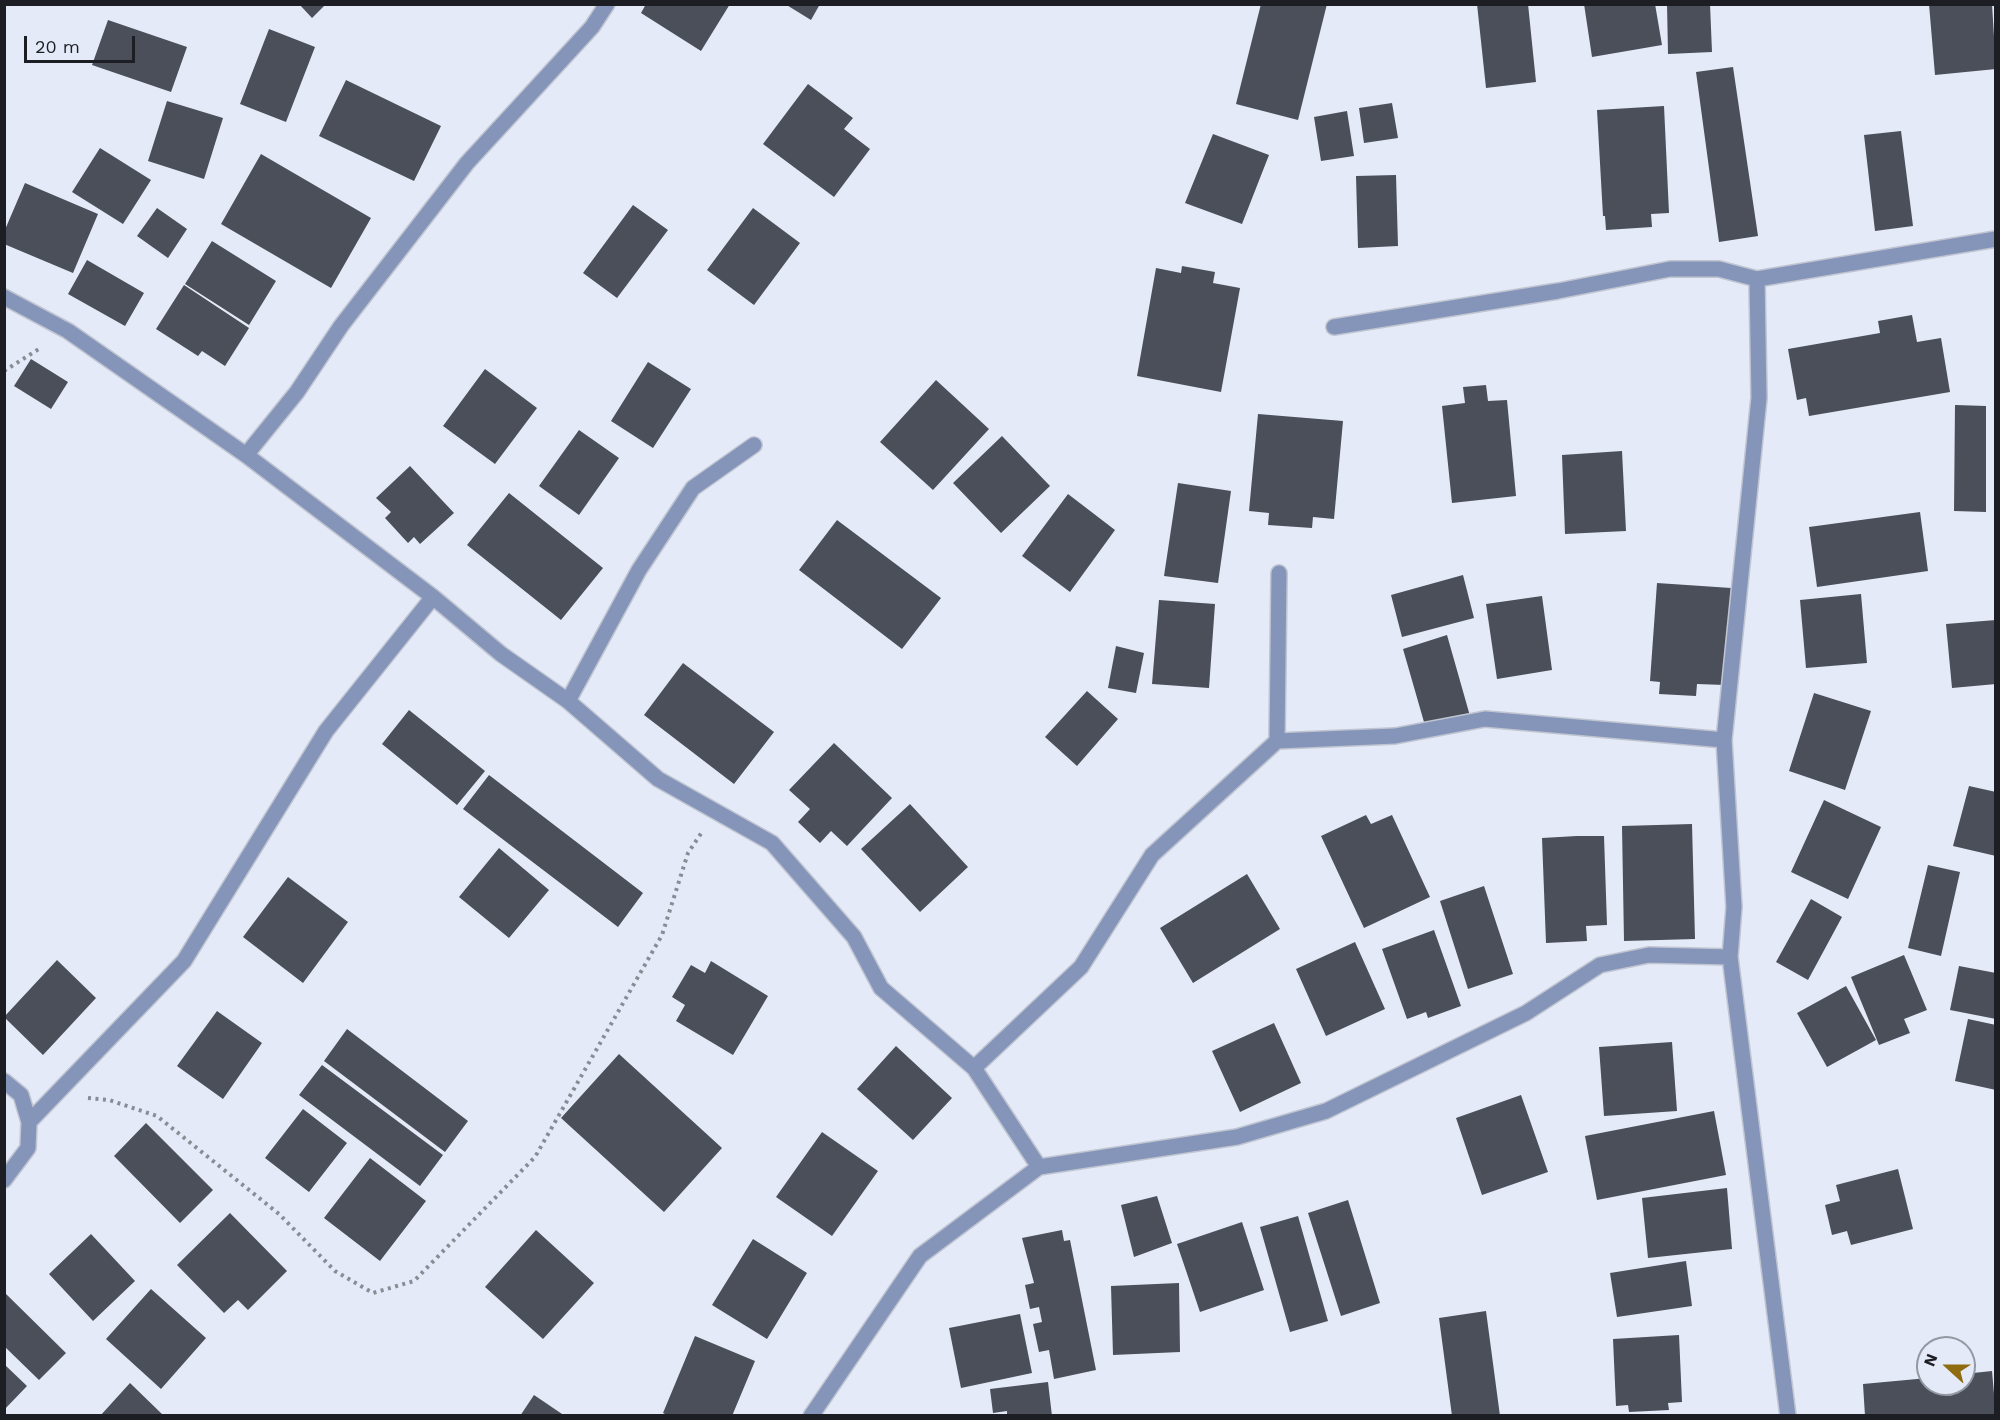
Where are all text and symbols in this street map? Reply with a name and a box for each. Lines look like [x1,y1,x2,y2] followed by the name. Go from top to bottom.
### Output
[27,24,138,62] scale bar
[35,36,80,57] text: 20 m
[1916,1336,1976,1396] north arrow
[1920,1351,1942,1369] text: N

